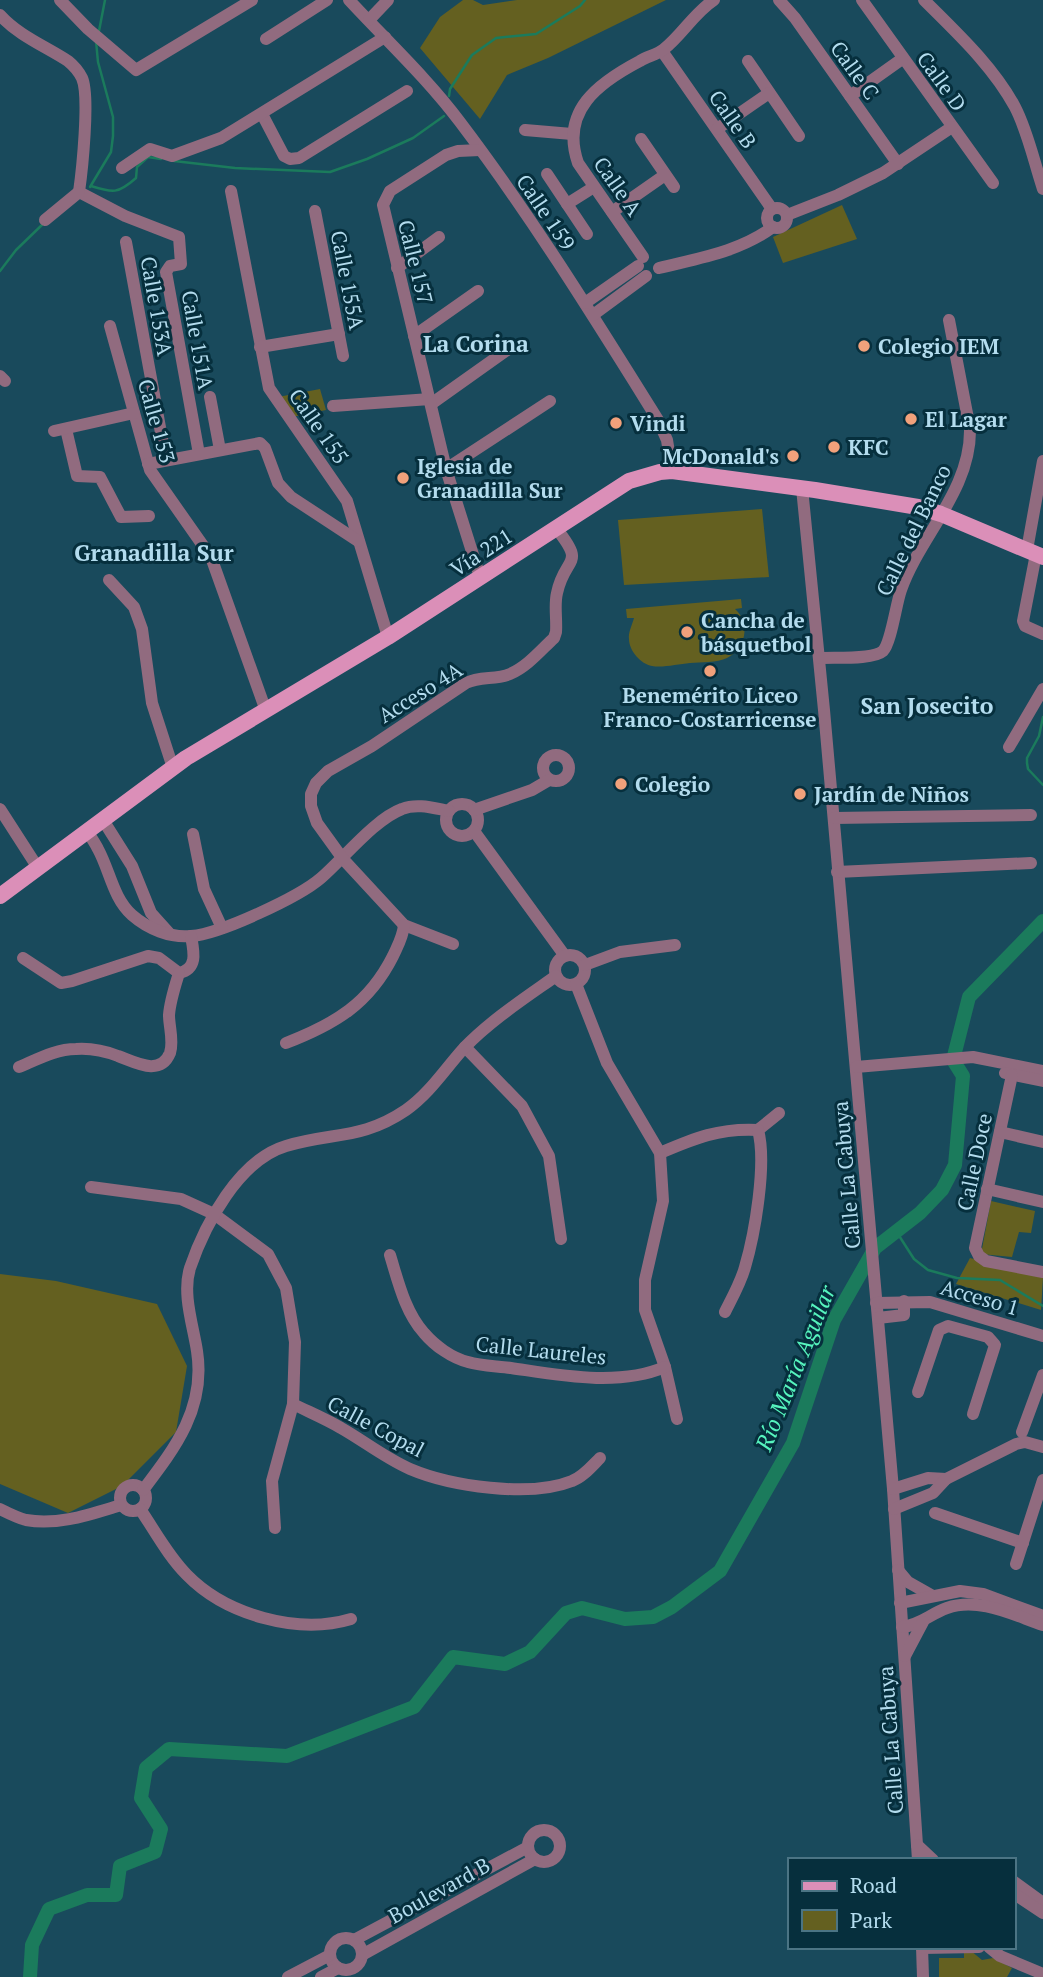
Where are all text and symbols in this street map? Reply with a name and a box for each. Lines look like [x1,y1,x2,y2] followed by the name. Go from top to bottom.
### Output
[824,35,886,105] street label: Calle C
[911,46,973,116] street label: Calle D
[703,84,763,154] street label: Calle B
[587,151,649,222] street label: Calle A
[510,169,582,255] street label: Calle 159
[392,217,440,307] street label: Calle 157
[325,228,371,333] street label: Calle 155A
[134,254,180,358] street label: Calle 153A
[175,288,221,392] street label: Calle 151A
[423,328,529,359] district label: La Corina
[878,332,999,360] place label: Colegio IEM
[856,338,872,354] marker: Colegio IEM
[132,376,182,466] street label: Calle 153
[283,383,355,469] street label: Calle 155
[925,405,1007,433] place label: El Lagar
[630,409,685,437] place label: Vindi
[903,411,919,427] marker: El Lagar
[608,415,624,431] marker: Vindi
[848,433,889,461] place label: KFC
[826,439,842,455] marker: KFC
[662,442,779,470] place label: McDonald's
[785,448,801,464] marker: McDonald's
[417,452,563,504] place label: Iglesia de Granadilla Sur
[869,460,957,600] street label: Calle del Banco
[395,470,411,486] marker: Iglesia de Granadilla Sur
[444,521,518,583] street label: Vía 221
[74,537,234,568] district label: Granadilla Sur
[700,606,811,658] place label: Cancha de básquetbol
[679,624,695,640] marker: Cancha de básquetbol
[373,655,468,729] street label: Acceso 4A
[702,663,718,679] marker: Benemérito Liceo Franco-Costarricense
[603,681,817,733] place label: Benemérito Liceo Franco-Costarricense
[860,690,994,721] district label: San Josecito
[635,770,710,798] place label: Colegio
[613,776,629,792] marker: Colegio
[814,780,969,808] place label: Jardín de Niños
[792,786,808,802] marker: Jardín de Niños
[826,1099,866,1250] street label: Calle La Cabuya
[950,1111,998,1213] street label: Calle Doce
[938,1273,1022,1321] street label: Acceso 1
[747,1280,843,1456] water label: Río María Aguilar
[474,1329,608,1371] street label: Calle Laureles
[323,1389,429,1463] street label: Calle Copal
[871,1665,909,1815] street label: Calle La Cabuya
[383,1851,495,1929] street label: Boulevard B
[788,1858,1015,1949] legend
[850,1871,897,1899] text: Road
[850,1906,892,1934] text: Park

